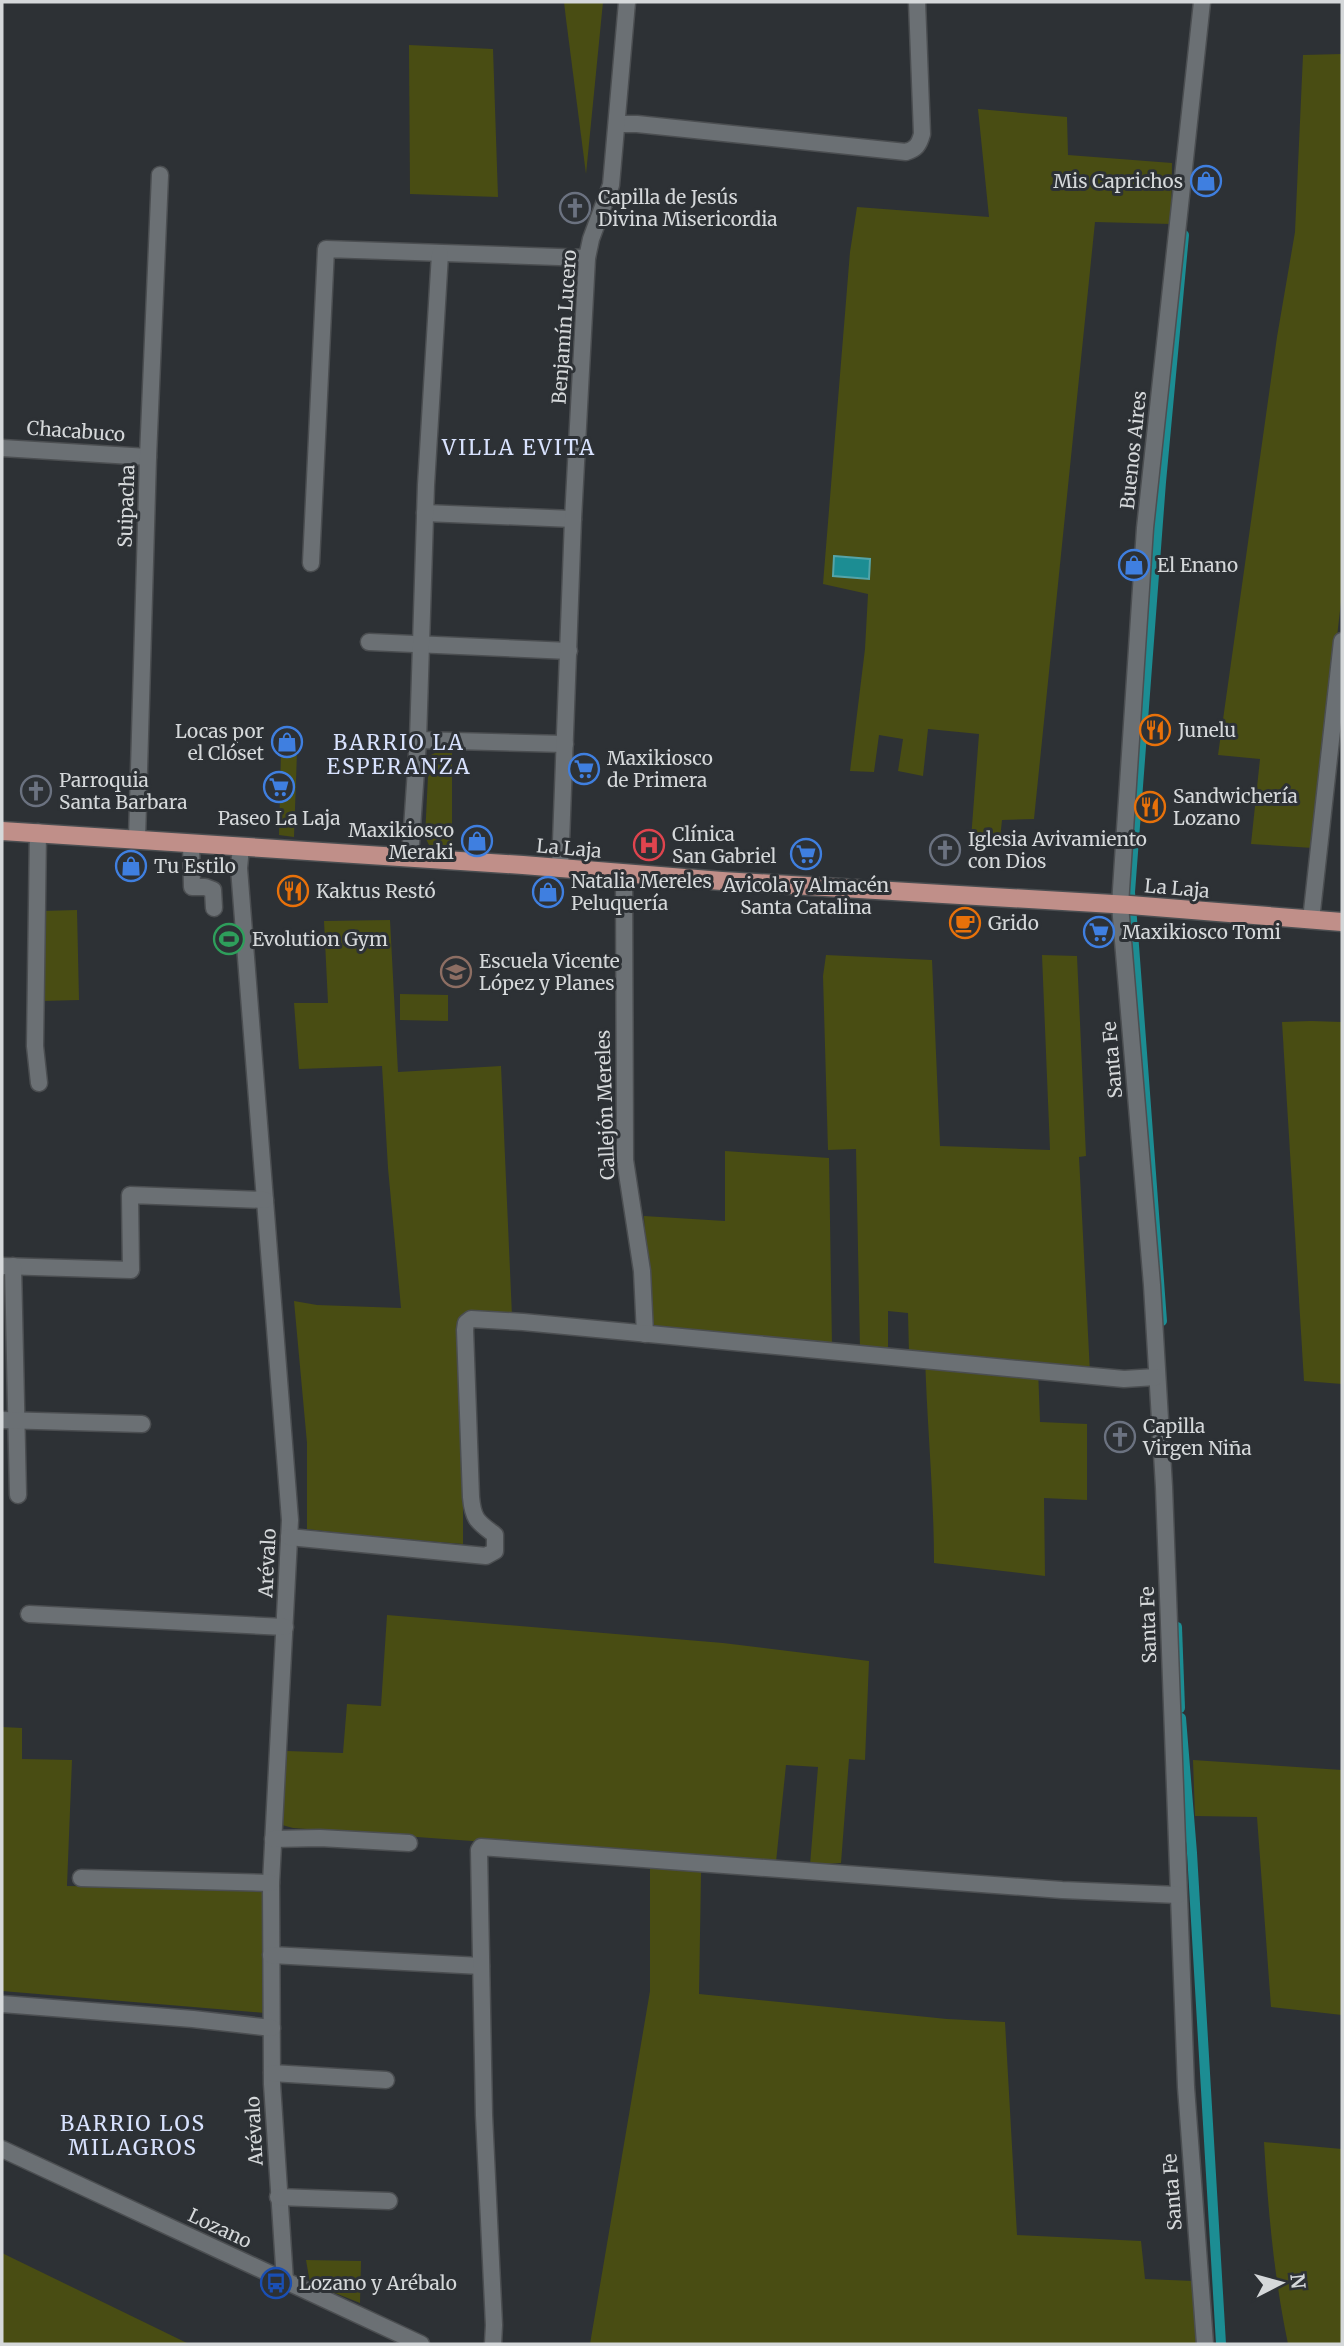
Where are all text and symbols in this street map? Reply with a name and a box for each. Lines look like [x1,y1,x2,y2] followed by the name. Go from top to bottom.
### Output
[1189,164,1223,198] shop icon: Mis Caprichos
[1053,169,1183,193] place label: Mis Caprichos
[598,185,778,231] place label: Capilla de Jesús Divina Misericordia
[558,191,592,225] church icon: Capilla de Jesús Divina Misericordia
[547,249,581,405] street label: Benjamín Lucero
[1115,390,1151,510] street label: Buenos Aires
[26,416,126,446] street label: Chacabuco
[441,434,596,461] district label: VILLA EVITA
[113,464,139,548] street label: Suipacha
[1117,548,1151,582] shop icon: El Enano
[1157,553,1238,577] place label: El Enano
[1138,713,1172,747] restaurant icon: Junelu
[1177,718,1236,742] place label: Junelu
[175,719,265,765] place label: Locas por el Clóset
[270,725,304,759] shop icon: Locas por el Clóset
[326,729,472,780] district label: BARRIO LA ESPERANZA
[607,746,713,792] place label: Maxikiosco de Primera
[567,752,601,786] supermarket icon: Maxikiosco de Primera
[59,768,187,814] place label: Parroquia Santa Barbara
[262,770,296,804] supermarket icon: Paseo La Laja
[19,774,53,808] church icon: Parroquia Santa Barbara
[1173,784,1298,830] place label: Sandwichería Lozano
[1133,790,1167,824] restaurant icon: Sandwichería Lozano
[218,806,340,830] place label: Paseo La Laja
[348,818,454,864] place label: Maxikiosco Meraki
[672,822,777,868] place label: Clínica San Gabriel
[460,824,494,858] shop icon: Maxikiosco Meraki
[968,827,1147,873] place label: Iglesia Avivamiento con Dios
[632,828,666,862] hospital icon: Clínica San Gabriel
[535,833,603,863] street label: La Laja
[928,833,962,867] church icon: Iglesia Avivamiento con Dios
[789,837,823,871] supermarket icon: Avicola y Almacén Santa Catalina
[114,849,148,883] shop icon: Tu Estilo
[154,854,236,878] place label: Tu Estilo
[571,869,712,915] place label: Natalia Mereles Peluquería
[722,873,890,919] place label: Avicola y Almacén Santa Catalina
[1143,873,1211,903] street label: La Laja
[276,874,310,908] restaurant icon: Kaktus Restó
[531,875,565,909] shop icon: Natalia Mereles Peluquería
[316,879,436,903] place label: Kaktus Restó
[948,906,982,940] cafe icon: Grido
[988,911,1039,935] place label: Grido
[1082,915,1116,949] supermarket icon: Maxikiosco Tomi
[1122,920,1281,944] place label: Maxikiosco Tomi
[212,922,246,956] sports icon: Evolution Gym
[252,927,388,951] place label: Evolution Gym
[479,949,620,995] place label: Escuela Vicente López y Planes
[439,955,473,989] school or university icon: Escuela Vicente López y Planes
[1097,1020,1127,1099] street label: Santa Fe
[590,1030,620,1180] street label: Callejón Mereles
[1142,1414,1252,1460] place label: Capilla Virgen Niña
[1103,1420,1137,1454] church icon: Capilla Virgen Niña
[253,1528,281,1599] street label: Arévalo
[1135,1586,1161,1664] street label: Santa Fe
[240,2096,268,2167] street label: Arévalo
[60,2110,206,2161] district label: BARRIO LOS MILAGROS
[1157,2153,1187,2231] street label: Santa Fe
[184,2203,256,2253] street label: Lozano
[1246,2248,1316,2318] north arrow
[259,2266,293,2300] bus stop icon: Lozano y Arébalo
[299,2271,457,2295] place label: Lozano y Arébalo
[1285,2273,1311,2290] text: N

